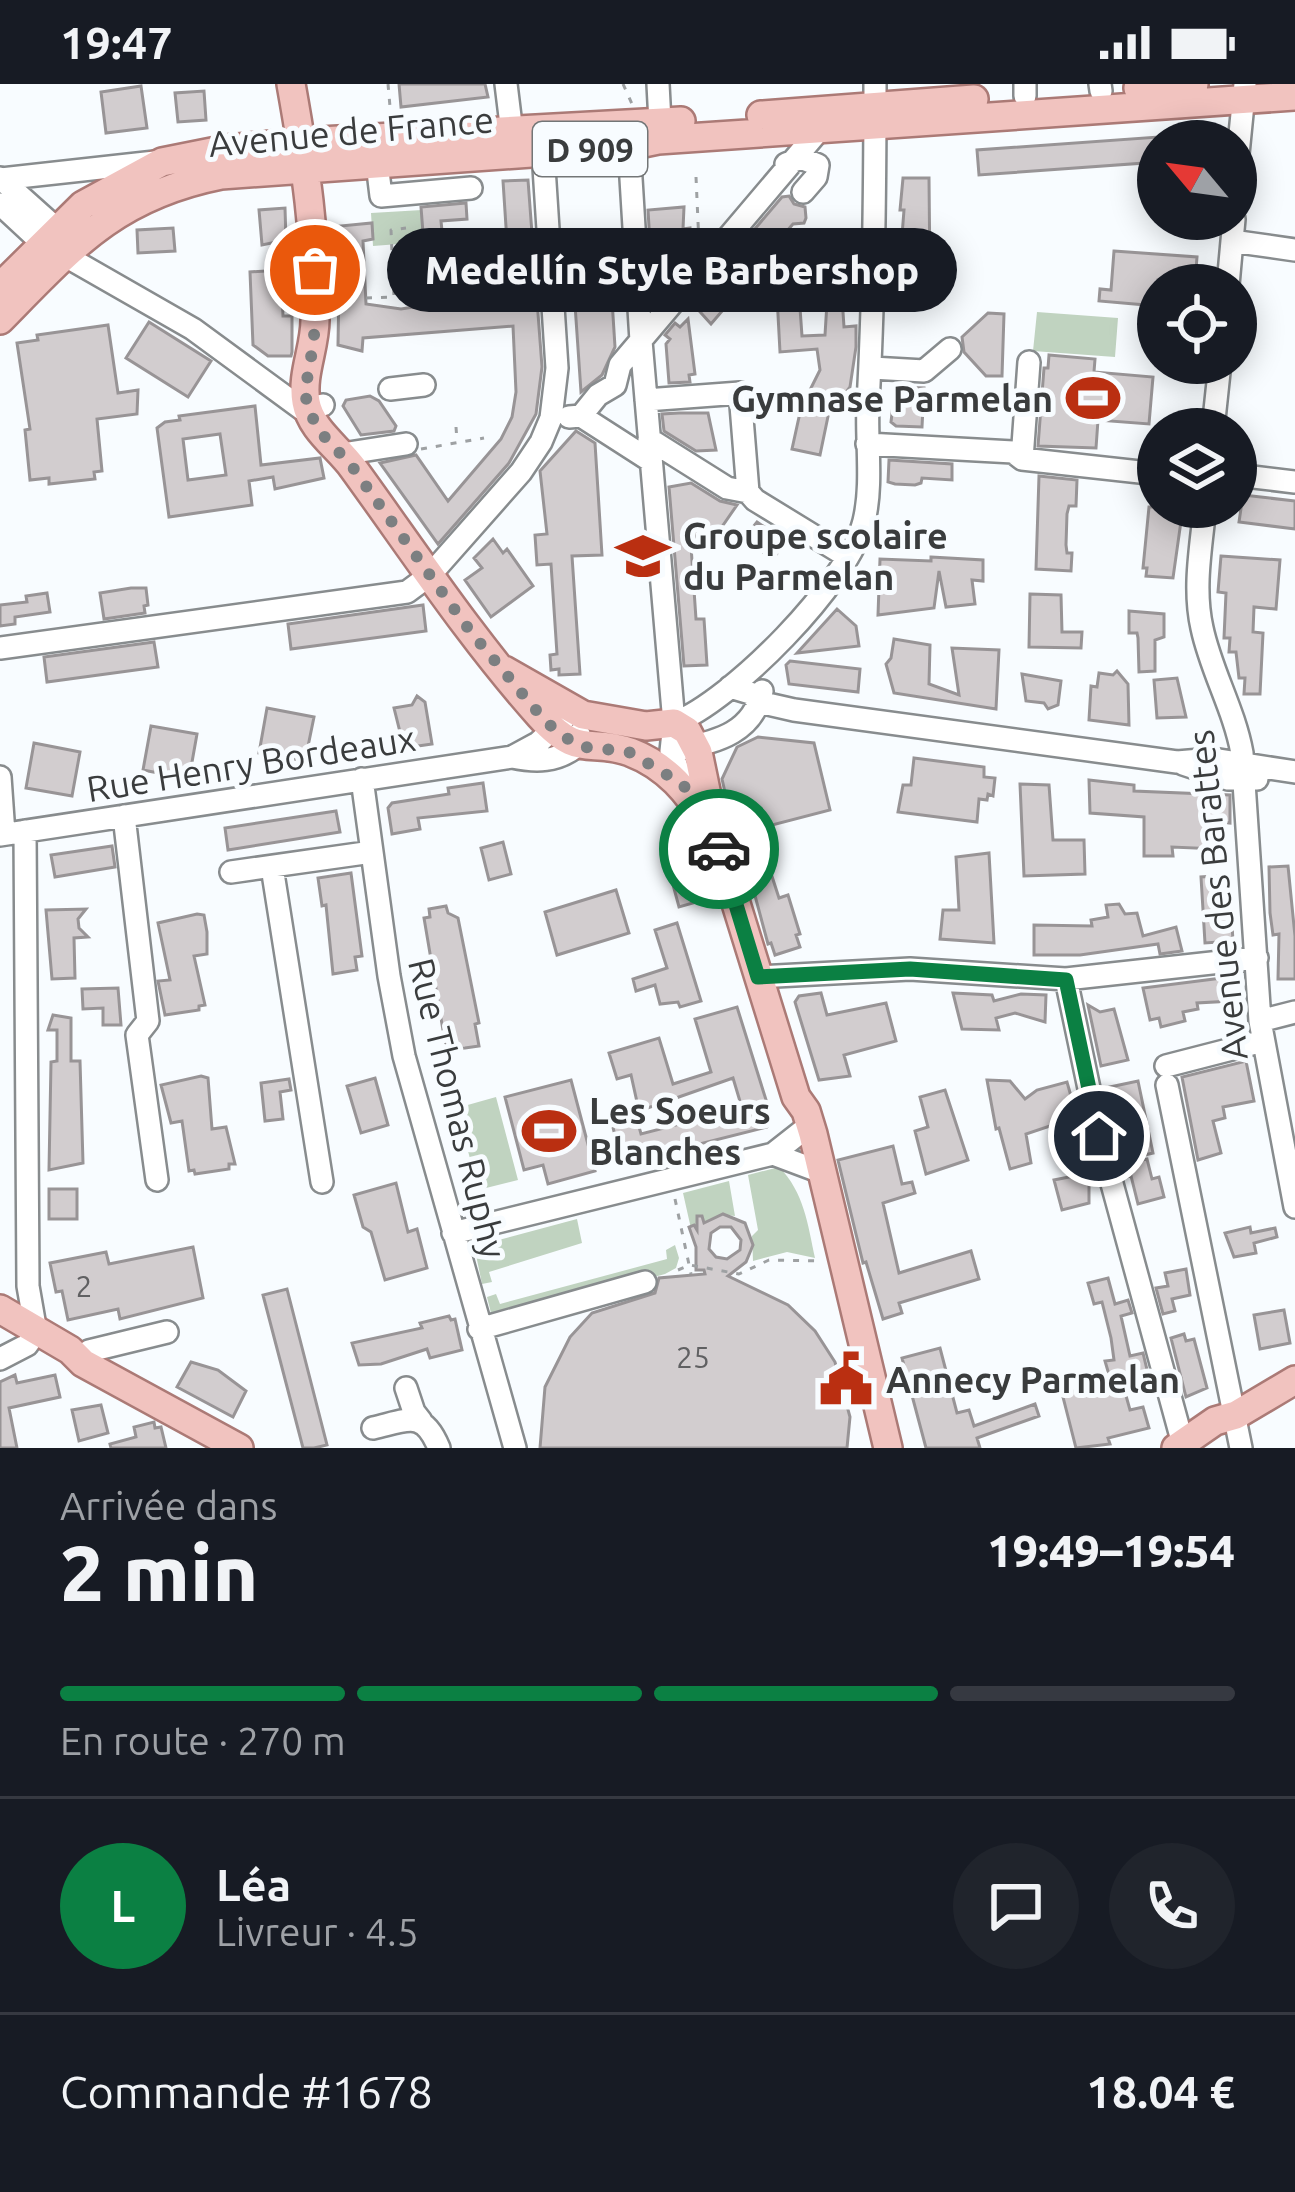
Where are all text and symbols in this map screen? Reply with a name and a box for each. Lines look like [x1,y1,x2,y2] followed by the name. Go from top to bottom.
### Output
[60,17,173,68] text: 19:47
[207,98,495,164] street label: Avenue de France
[1137,120,1257,240] north arrow
[1137,120,1257,528] map controls
[533,122,647,176] road number: D 909
[264,219,366,321] pin
[387,228,957,312] callout: Medellín Style Barbershop
[282,237,348,303] icon: bag
[425,248,919,291] text: Medellín Style Barbershop
[1137,264,1257,384] button: locate
[1064,369,1122,427] sports icon: Gymnase Parmelan
[731,378,1053,419] place label: Gymnase Parmelan
[1137,408,1257,528] button: layers
[683,515,948,597] place label: Groupe scolaire du Parmelan
[614,527,672,585] school or university icon: Groupe scolaire du Parmelan
[84,717,418,809] street label: Rue Henry Bordeaux
[1179,728,1255,1062] street label: Avenue des Barattes
[659,789,779,909] courier
[686,816,752,882] icon: car
[401,954,515,1262] street label: Rue Thomas Ruphy
[1048,1085,1150,1187] pin
[589,1090,771,1172] place label: Les Soeurs Blanches
[520,1102,578,1160] sports icon: Les Soeurs Blanches
[1066,1103,1132,1169] icon: home
[76,1269,92,1303] house number: 2
[676,1340,710,1374] house number: 25
[817,1350,875,1408] public building icon: Annecy Parmelan
[886,1359,1180,1400] place label: Annecy Parmelan
[60,1484,277,1527] text: Arrivée dans
[987,1525,1235,1576] text: 19:49–19:54
[60,1528,258,1616] text: 2 min
[60,1719,346,1762] text: En route · 270 m
[953,1843,1079,1969] button: chat
[1109,1843,1235,1969] button: phone
[216,1859,291,1910] text: Léa
[111,1880,135,1931] text: L
[216,1910,419,1953] text: Livreur · 4.5
[60,2066,433,2117] text: Commande #1678
[1086,2066,1235,2117] text: 18.04 €

